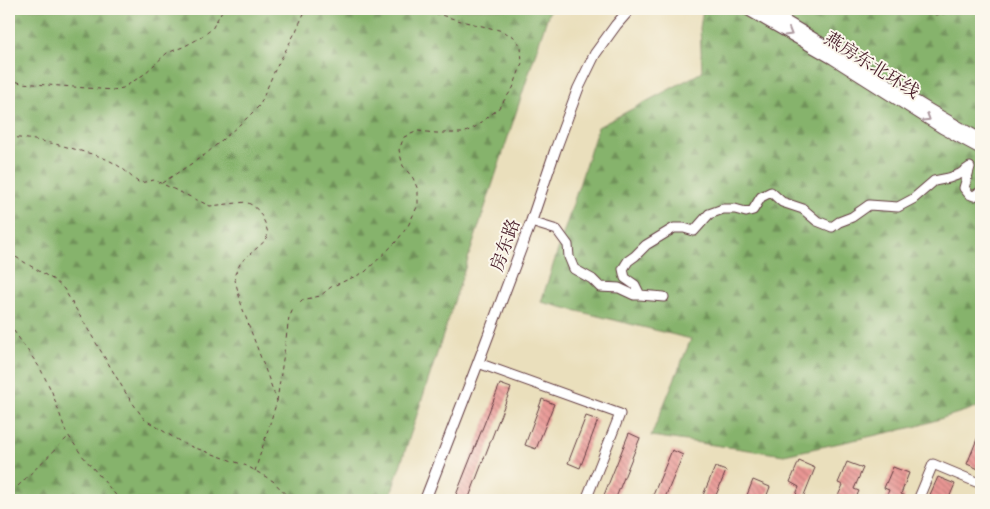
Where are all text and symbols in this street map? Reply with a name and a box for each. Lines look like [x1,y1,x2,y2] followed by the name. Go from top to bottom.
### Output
[783,27,792,37] one-way arrow
[820,27,924,104] street label: 燕房东北环线
[922,112,931,122] one-way arrow
[485,216,526,274] street label: 房东路

